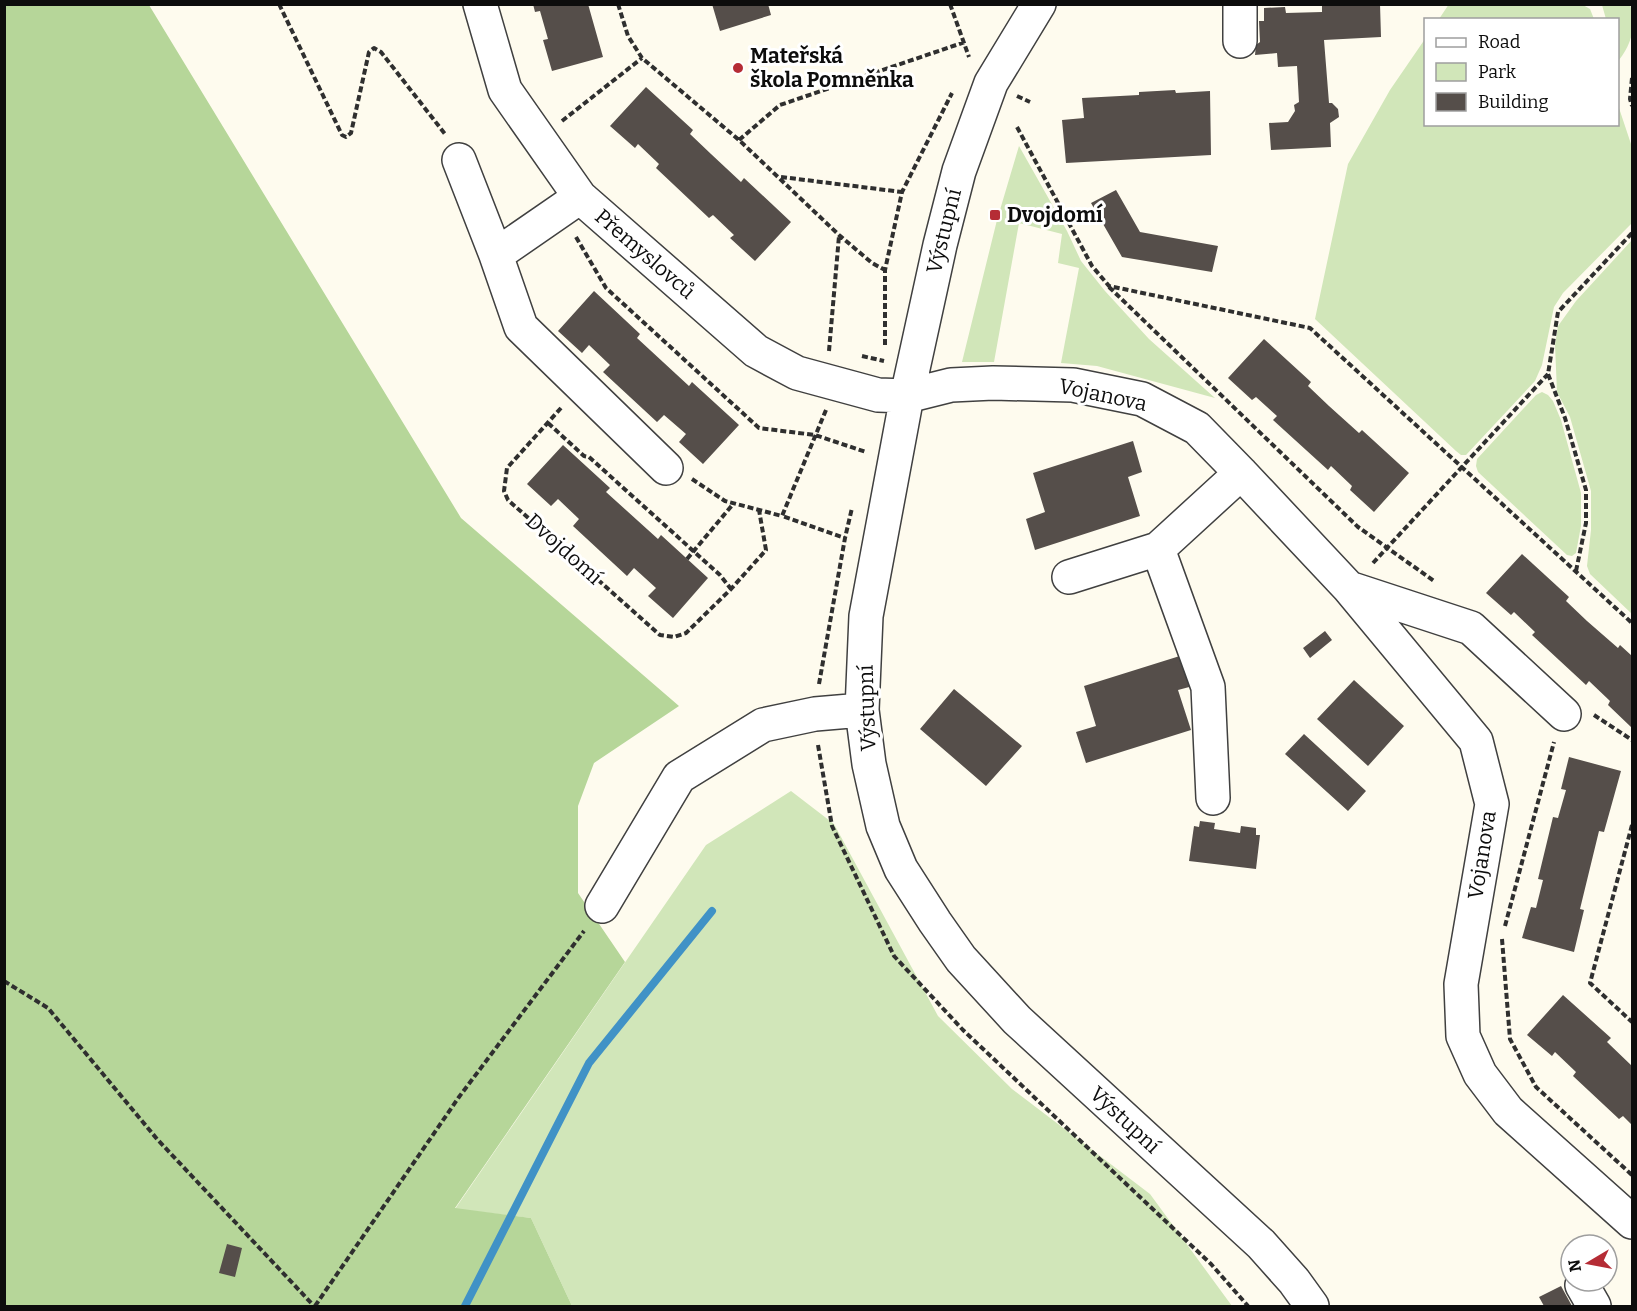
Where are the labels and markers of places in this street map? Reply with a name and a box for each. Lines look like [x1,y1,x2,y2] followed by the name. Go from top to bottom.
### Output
[750,43,914,93] place label: Mateřská škola Pomněnka
[731,61,745,75] marker: Mateřská škola Pomněnka
[1007,202,1103,228] place label: Dvojdomí
[988,208,1002,222] marker: Dvojdomí

